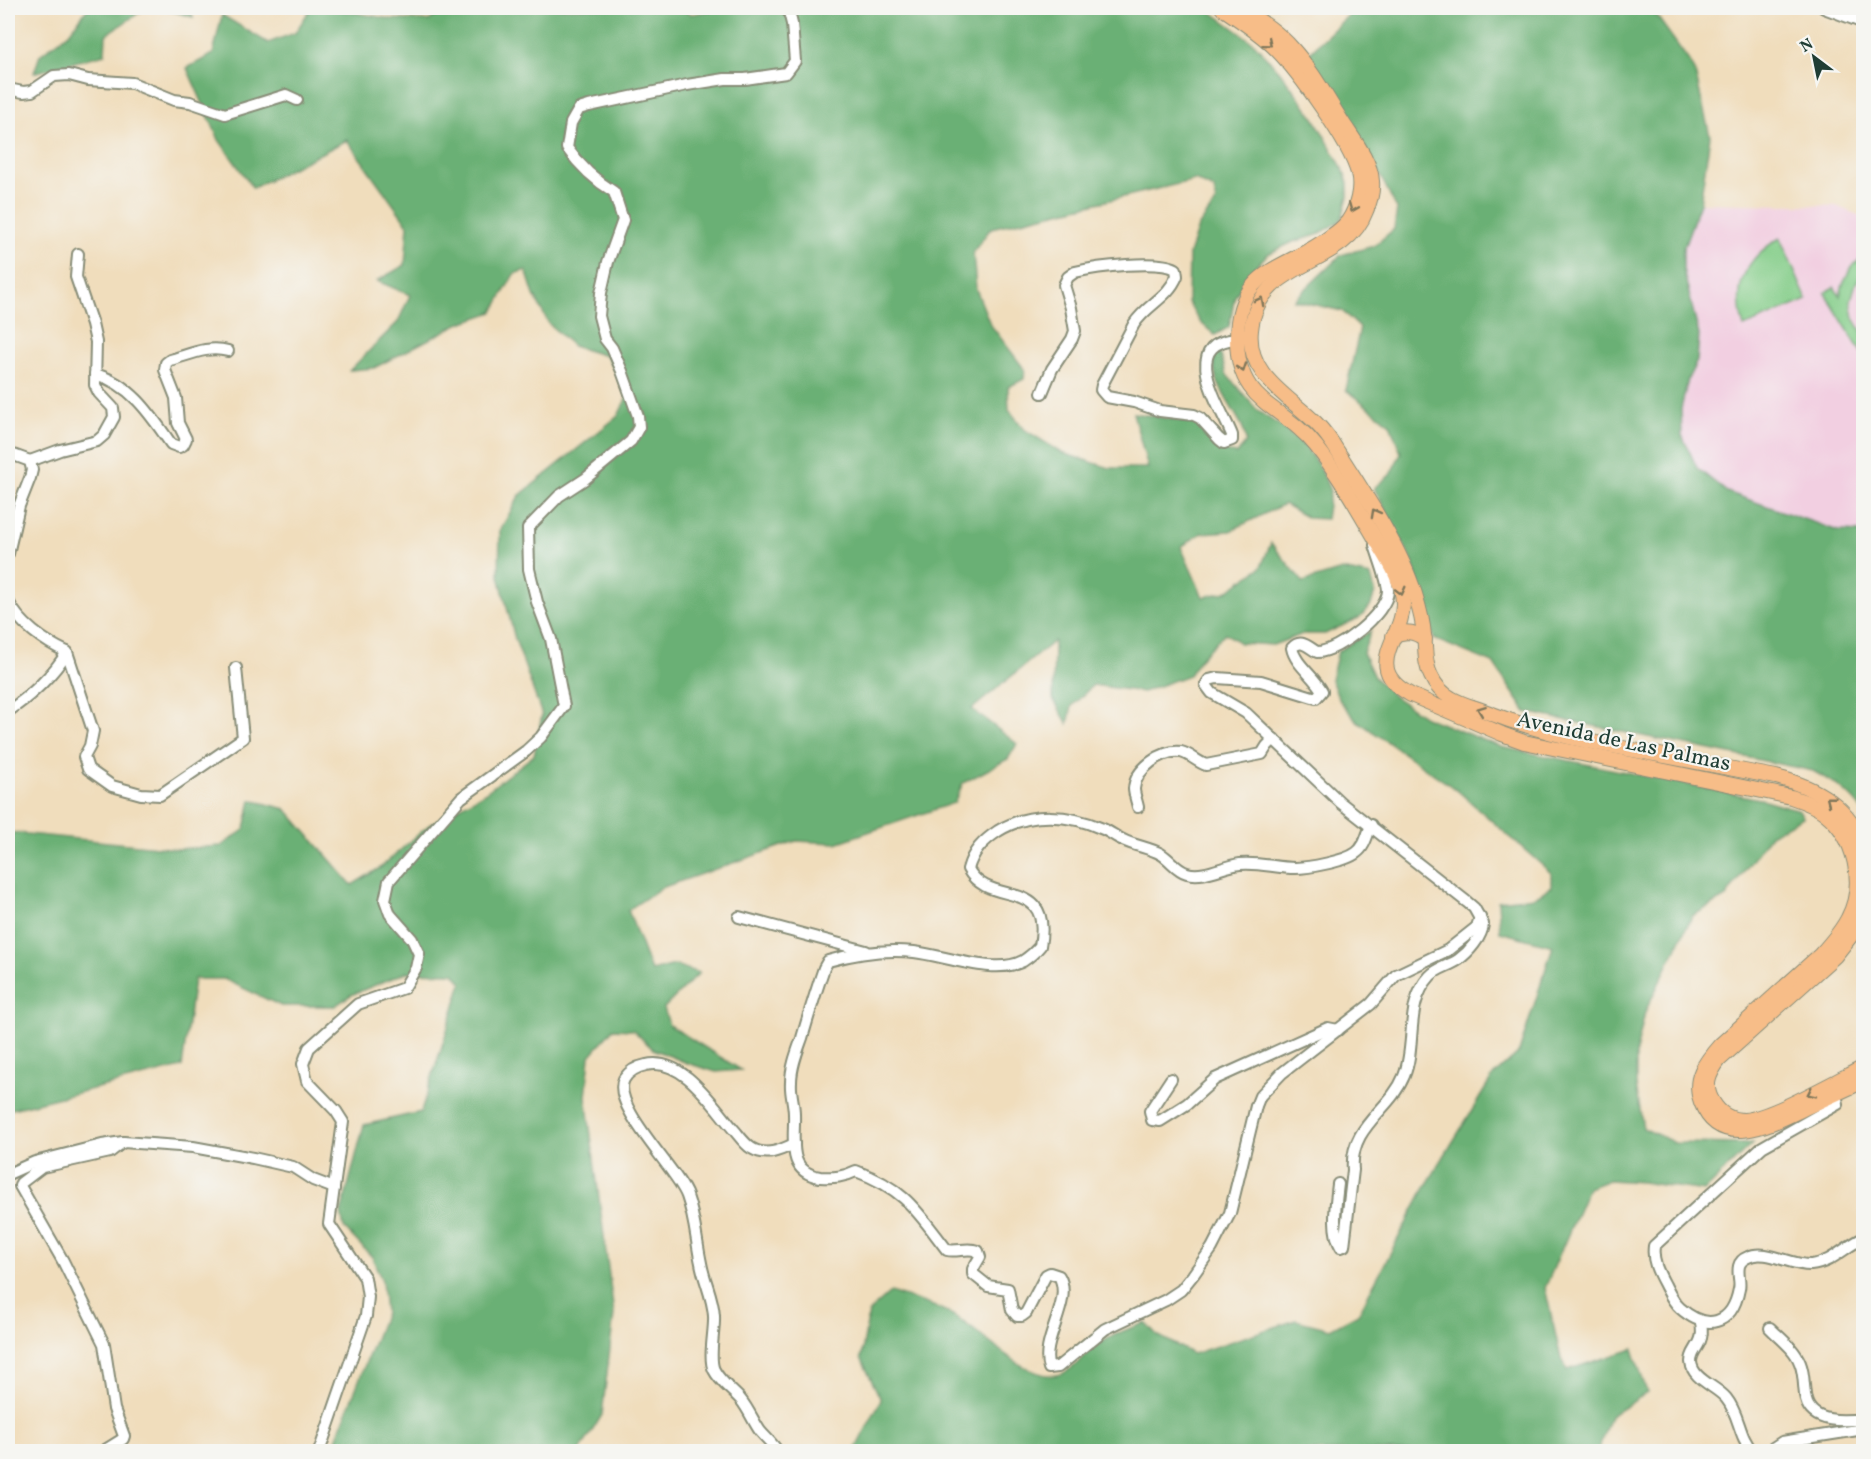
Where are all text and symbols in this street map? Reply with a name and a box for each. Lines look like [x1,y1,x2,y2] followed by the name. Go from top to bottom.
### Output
[1784,27,1844,87] north arrow
[1796,33,1818,58] text: N
[1262,36,1273,47] one-way arrow
[1348,202,1360,213] one-way arrow
[1253,297,1264,308] one-way arrow
[1234,362,1247,372] one-way arrow
[1371,509,1382,519] one-way arrow
[1393,586,1406,596] one-way arrow
[1476,705,1487,717] one-way arrow
[1514,705,1733,780] street label: Avenida de Las Palmas
[1826,797,1837,808] one-way arrow
[1806,1085,1817,1097] one-way arrow

